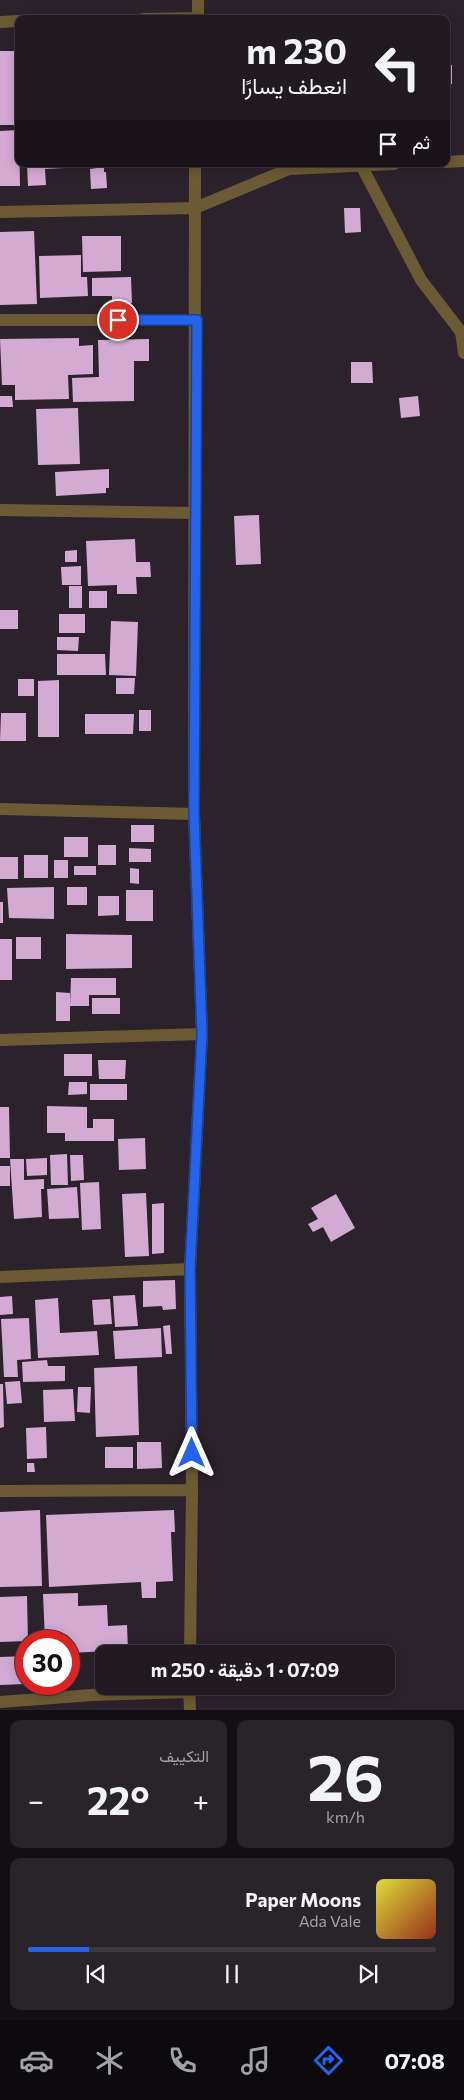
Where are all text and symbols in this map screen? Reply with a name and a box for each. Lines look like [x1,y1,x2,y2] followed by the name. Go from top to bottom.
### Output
[246,28,347,71] text: 230 m
[365,35,430,100] icon: left
[241,72,347,99] text: انعطف يسارًا
[374,130,402,158] icon: arrive
[412,130,430,153] text: ثم
[97,299,139,341] pin
[104,306,132,334] icon: arrive
[165,1426,217,1478] position arrow
[15,1630,80,1695] speed limit sign: 30
[151,1658,339,1681] text: 07:09 · 1 دقيقة · 250 m
[307,1735,384,1814] text: 26
[159,1746,209,1765] text: التكييف
[87,1776,150,1823] text: 22°
[28,1783,44,1817] text: −
[193,1783,209,1817] text: +
[326,1807,365,1826] text: km/h
[245,1888,361,1911] text: Paper Moons
[299,1911,361,1930] text: Ada Vale
[82,1960,110,1988] icon: previous
[218,1960,246,1988] icon: pause
[354,1960,382,1988] icon: next
[19,2043,54,2078] icon: car
[92,2043,127,2078] icon: climate
[165,2043,200,2078] icon: phone
[238,2043,273,2078] icon: music
[311,2043,346,2078] icon: directions
[384,2047,445,2074] text: 07:08

